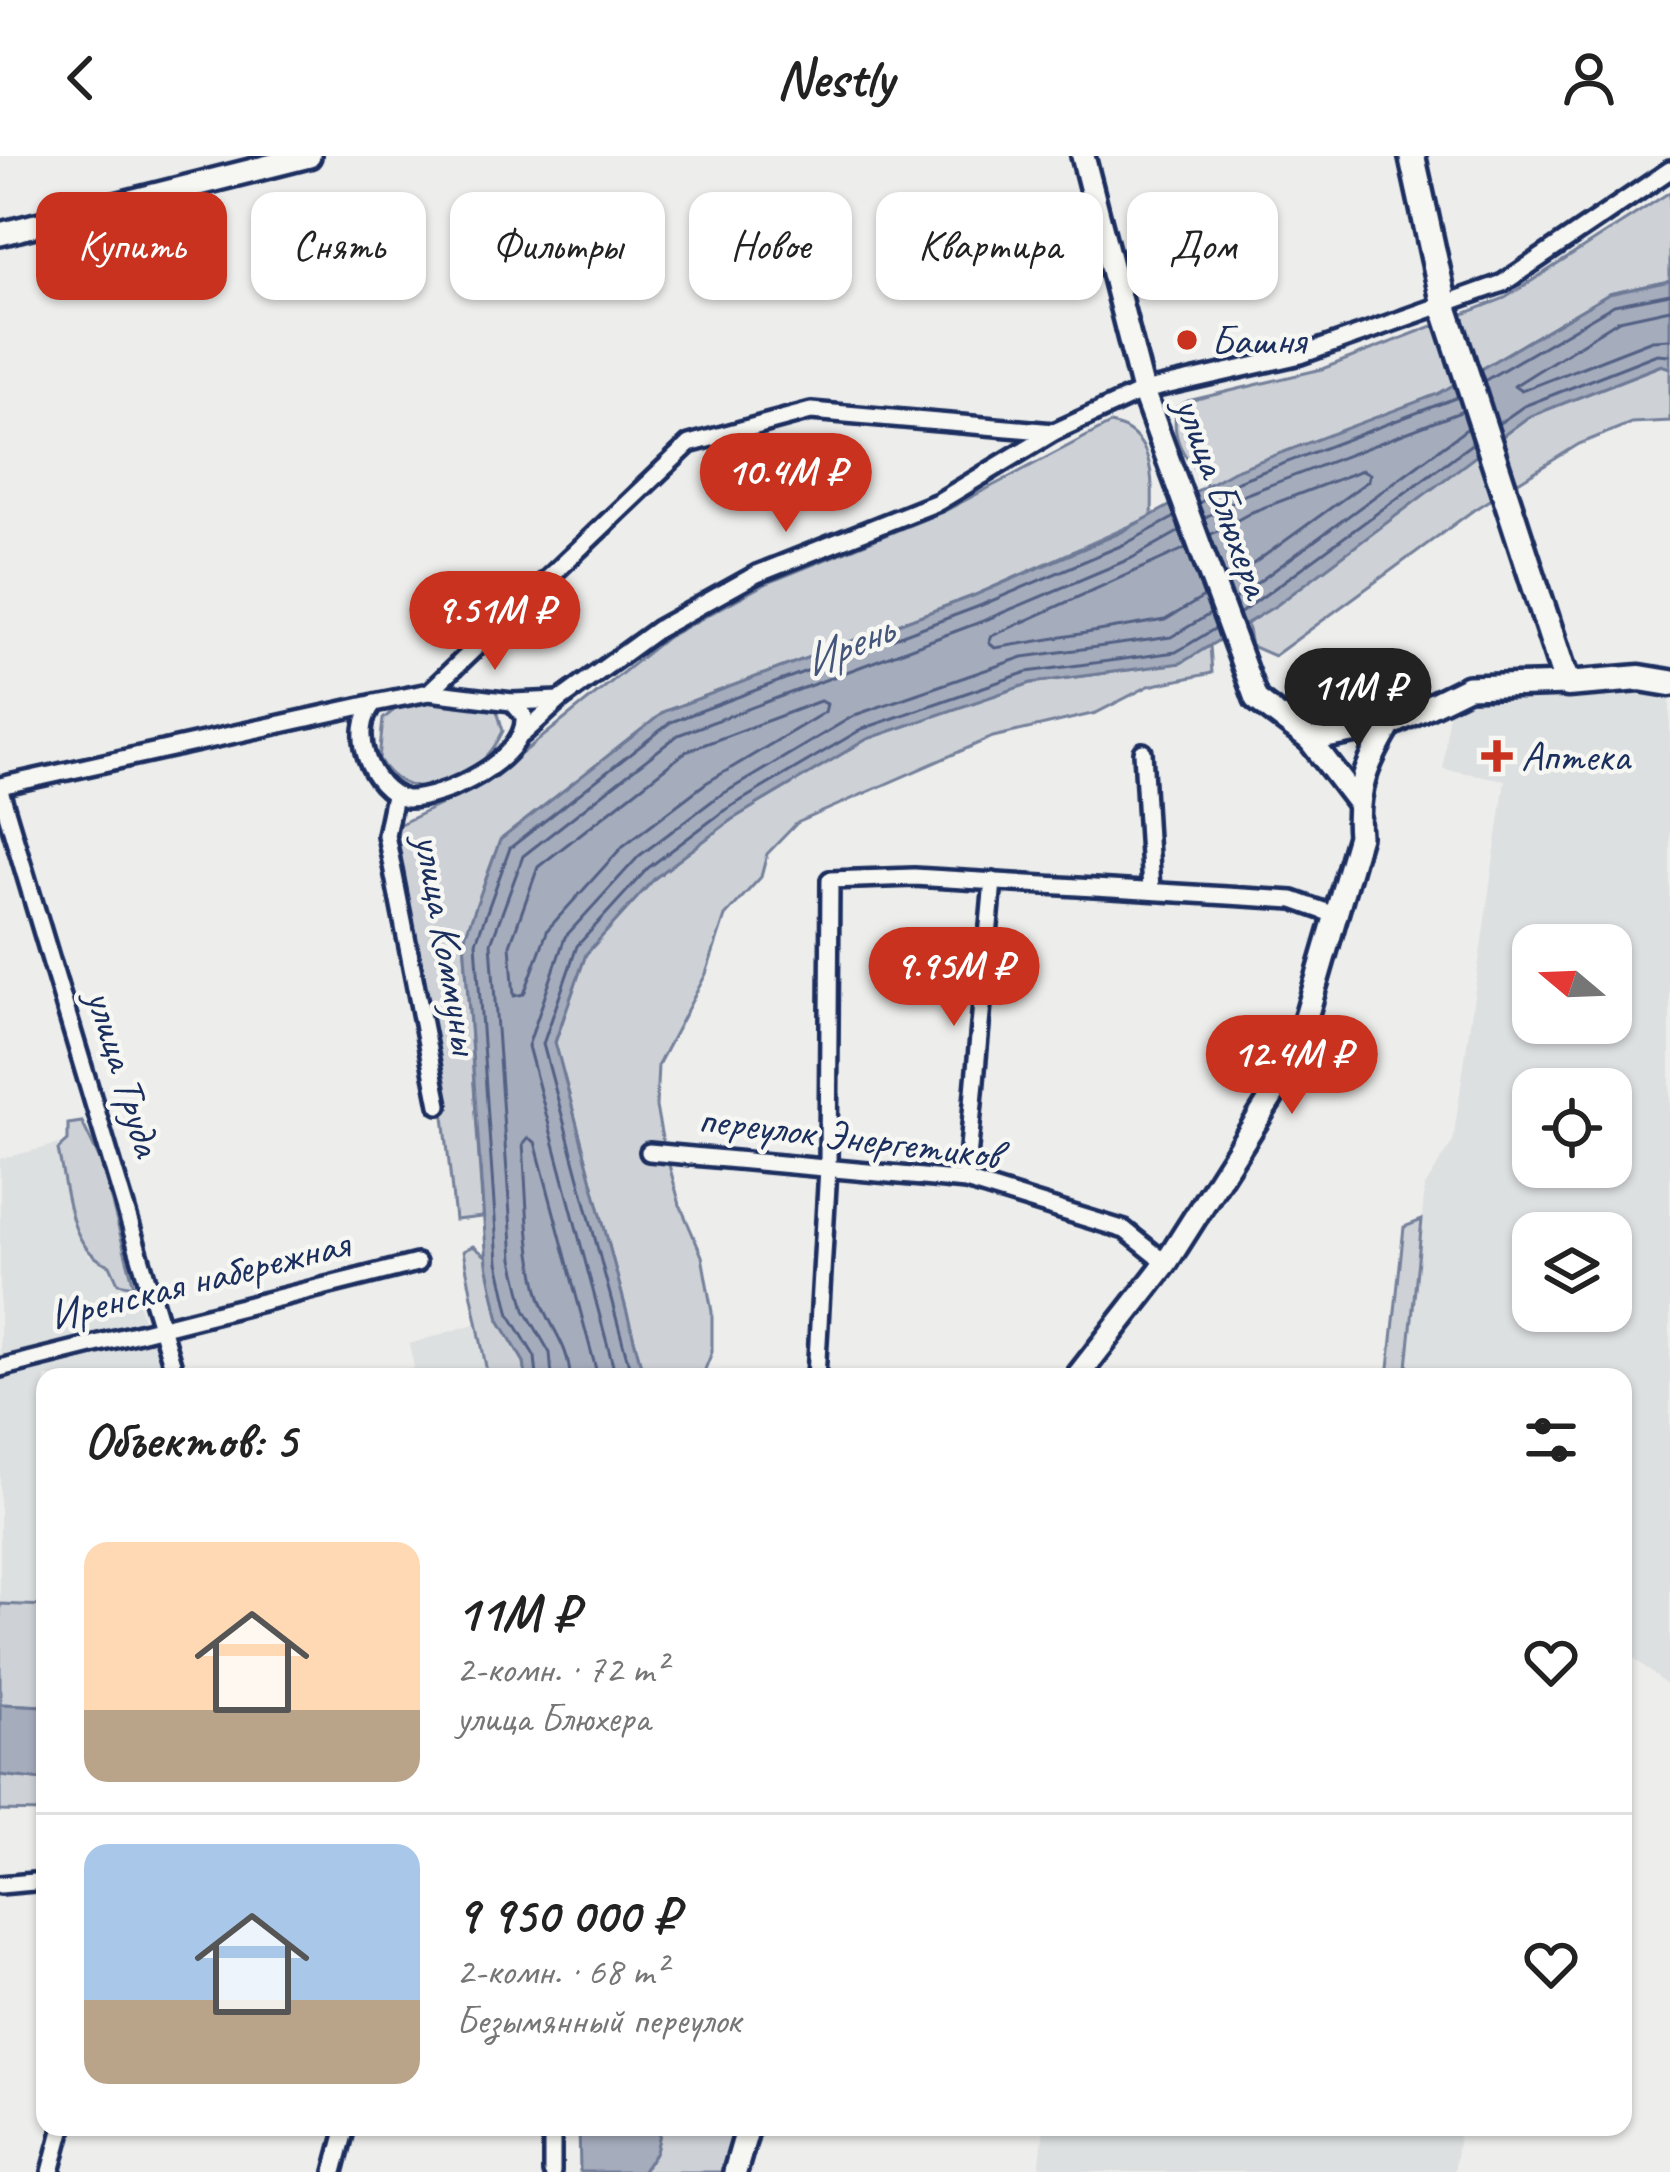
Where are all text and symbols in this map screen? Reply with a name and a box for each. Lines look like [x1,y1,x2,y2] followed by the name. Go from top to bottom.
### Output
[777,44,893,112] text: Nestly
[48,45,114,111] icon: back
[1556,45,1622,111] icon: person
[36,192,227,300] chip: Купить
[251,192,426,300] chip: Снять
[450,192,665,300] chip: Фильтры
[689,192,852,300] chip: Новое
[876,192,1103,300] chip: Квартира
[1127,192,1278,300] chip: Дом
[1211,314,1308,367] place label: Башня
[1174,327,1200,353] marker: Башня
[1161,387,1285,608] street label: улица Блюхера
[675,433,897,535] pin: 10.4M ₽
[727,447,845,496] text: 10.4M ₽
[384,571,606,673] pin: 9.51M ₽
[436,585,554,634] text: 9.51M ₽
[793,599,905,691] water label: Ирень
[1274,648,1442,750] pin: 11M ₽
[1311,662,1405,711] text: 11M ₽
[1521,730,1633,783] place label: Аптека
[1484,743,1510,769] marker: Аптека
[401,827,493,1061] street label: улица Коммуны
[1512,924,1632,1044] north arrow
[1512,924,1632,1332] map controls
[843,927,1065,1029] pin: 9.95M ₽
[896,941,1012,990] text: 9.95M ₽
[73,981,175,1165] street label: улица Труда
[1181,1015,1403,1117] pin: 12.4M ₽
[1233,1029,1351,1078] text: 12.4M ₽
[1512,1068,1632,1188] button: locate
[695,1092,1013,1183] street label: переулок Энергетиков
[1512,1212,1632,1332] button: layers
[44,1217,357,1343] street label: Иренская набережная
[1518,1407,1584,1473] icon: filters
[84,1408,296,1472] text: Объектов: 5
[456,1581,578,1645] text: 11M ₽
[180,1590,324,1734] icon: home
[1518,1629,1584,1695] icon: heart
[456,1645,666,1694] text: 2-комн. · 72 m²
[456,1694,650,1743] text: улица Блюхера
[456,1883,678,1947] text: 9 950 000 ₽
[180,1892,324,2036] icon: home
[1518,1931,1584,1997] icon: heart
[456,1947,666,1996] text: 2-комн. · 68 m²
[456,1996,741,2045] text: Безымянный переулок

